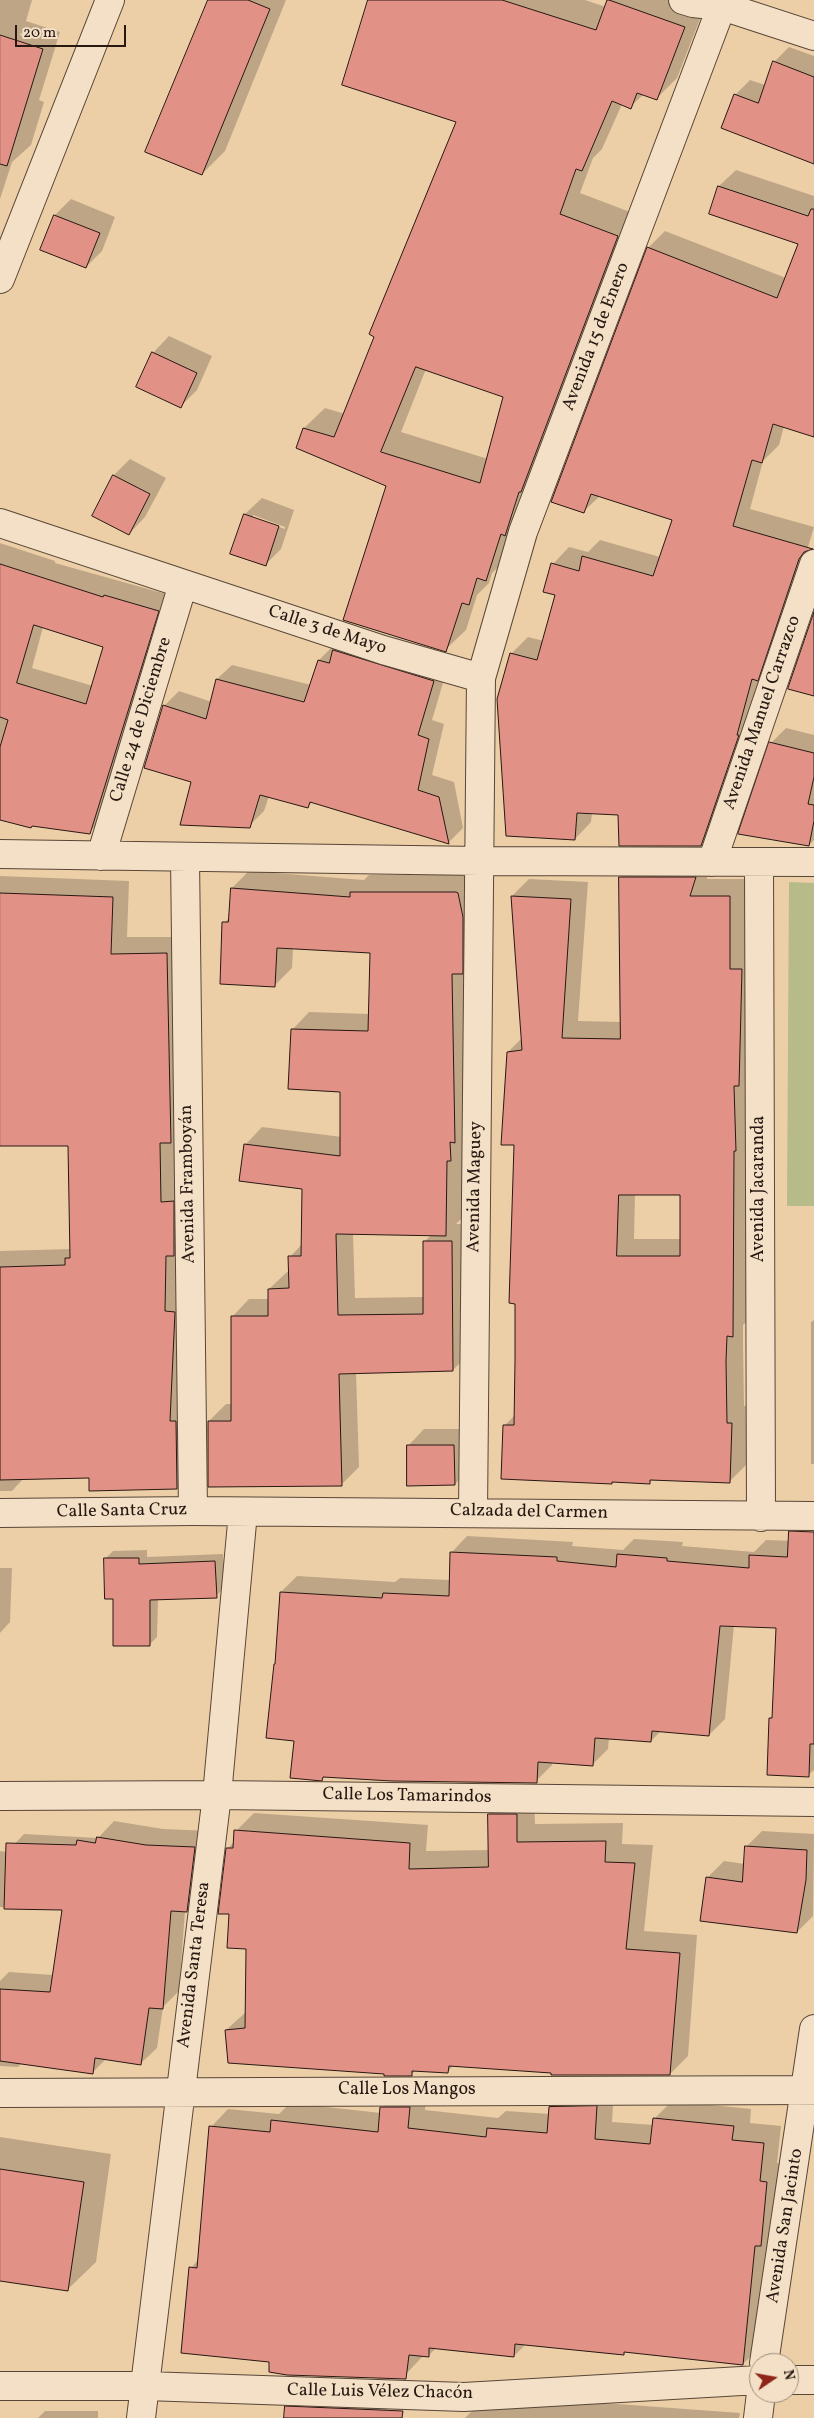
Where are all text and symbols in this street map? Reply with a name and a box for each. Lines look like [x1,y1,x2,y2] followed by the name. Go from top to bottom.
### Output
[18,15,129,47] scale bar
[23,23,56,44] text: 20 m
[559,260,635,414] street label: Avenida 15 de Enero
[265,602,389,660] street label: Calle 3 de Mayo
[720,613,806,813] street label: Avenida Manuel Carrazco
[107,635,177,805] street label: Calle 24 de Diciembre
[177,1104,201,1264] street label: Avenida Framboyán
[749,1116,771,1262] street label: Avenida Jacaranda
[464,1121,488,1253] street label: Avenida Maguey
[57,1500,187,1524] street label: Calle Santa Cruz
[450,1501,608,1525] street label: Calzada del Carmen
[322,1785,492,1809] street label: Calle Los Tamarindos
[174,1881,216,2049] street label: Avenida Santa Teresa
[338,2080,476,2102] street label: Calle Los Mangos
[763,2147,809,2305] street label: Avenida San Jacinto
[749,2353,799,2403] north arrow
[778,2368,799,2382] text: N
[287,2381,473,2405] street label: Calle Luis Vélez Chacón

